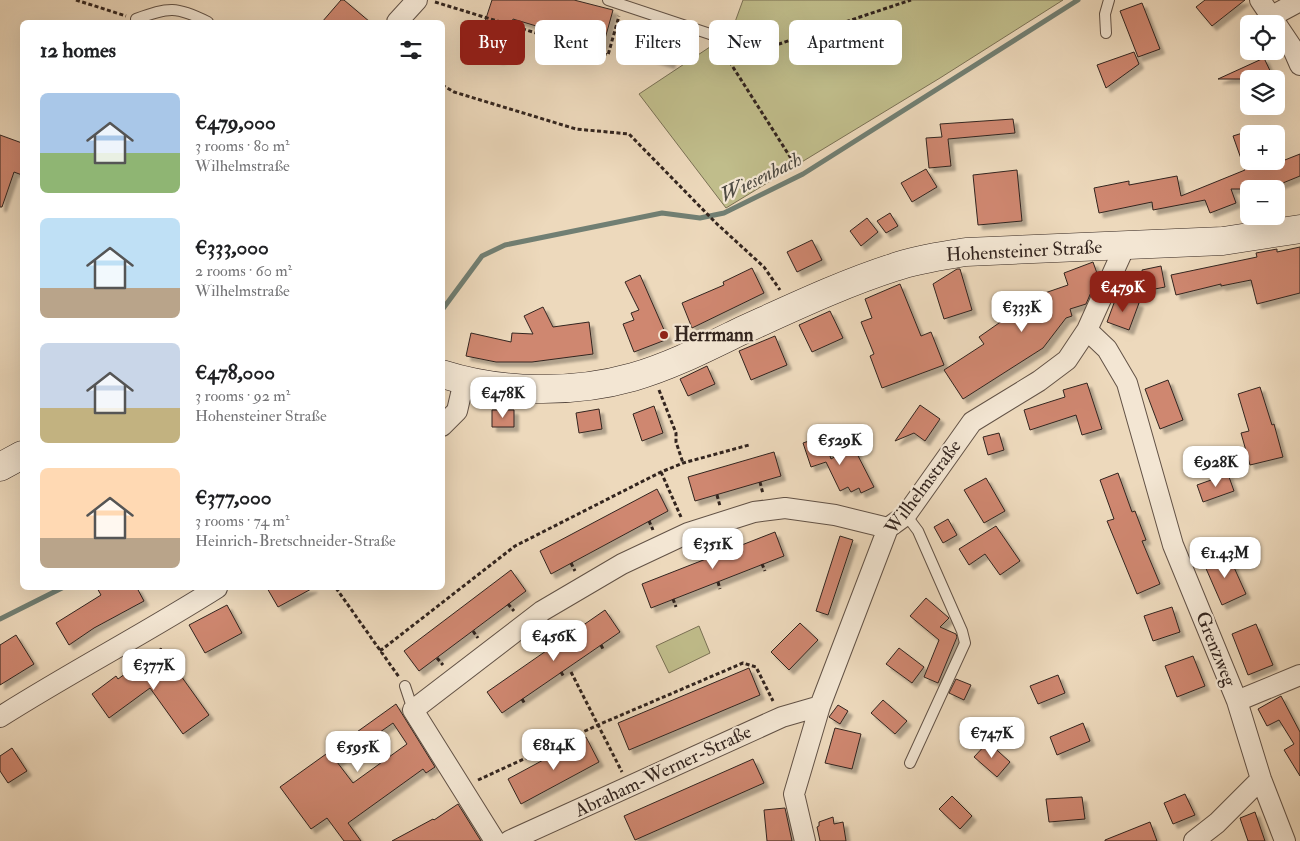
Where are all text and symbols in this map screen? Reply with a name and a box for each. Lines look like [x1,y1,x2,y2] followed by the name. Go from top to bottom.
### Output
[1240,15,1285,225] map controls
[1240,15,1285,60] button: locate
[460,20,525,65] chip: Buy
[535,20,606,65] chip: Rent
[616,20,699,65] chip: Filters
[709,20,779,65] chip: New
[789,20,902,65] chip: Apartment
[397,36,425,64] icon: filters
[40,37,116,64] text: 12 homes
[1240,70,1285,115] button: layers
[195,109,276,136] text: €479,000
[80,113,140,173] icon: home
[1240,125,1285,170] button: +
[195,136,290,156] text: 3 rooms · 80 m²
[716,147,806,207] water label: Wiesenbach
[195,156,290,176] text: Wilhelmstraße
[1240,180,1285,225] button: −
[195,234,269,261] text: €333,000
[945,235,1103,267] street label: Hohensteiner Straße
[80,238,140,298] icon: home
[195,261,292,281] text: 2 rooms · 60 m²
[1088,270,1158,313] pin: €479K
[1101,277,1145,297] text: €479K
[195,281,290,301] text: Wilhelmstraße
[987,290,1057,333] pin: €333K
[1003,297,1041,317] text: €333K
[674,323,754,347] place label: Herrmann
[658,329,670,341] marker: Herrmann
[195,359,275,386] text: €478,000
[80,363,140,423] icon: home
[468,376,538,419] pin: €478K
[481,383,525,403] text: €478K
[195,386,290,406] text: 3 rooms · 92 m²
[195,406,327,426] text: Hohensteiner Straße
[805,424,875,466] pin: €529K
[818,430,862,450] text: €529K
[879,435,966,540] street label: Wilhelmstraße
[1181,446,1251,488] pin: €928K
[1194,452,1238,472] text: €928K
[195,484,272,511] text: €377,000
[80,488,140,548] icon: home
[195,511,289,531] text: 3 rooms · 74 m²
[678,528,748,570] pin: €351K
[195,531,396,551] text: Heinrich-Bretschneider-Straße
[693,534,733,554] text: €351K
[1184,536,1266,579] pin: €1.43M
[1201,543,1249,563] text: €1.43M
[1190,608,1242,691] street label: Grenzweg
[519,620,589,662] pin: €456K
[532,626,576,646] text: €456K
[119,648,189,691] pin: €377K
[133,655,175,675] text: €377K
[957,716,1027,759] pin: €747K
[570,720,755,823] street label: Abraham-Werner-Straße
[970,723,1014,743] text: €747K
[519,728,589,771] pin: €814K
[323,730,393,773] pin: €595K
[533,735,575,755] text: €814K
[337,737,379,757] text: €595K

